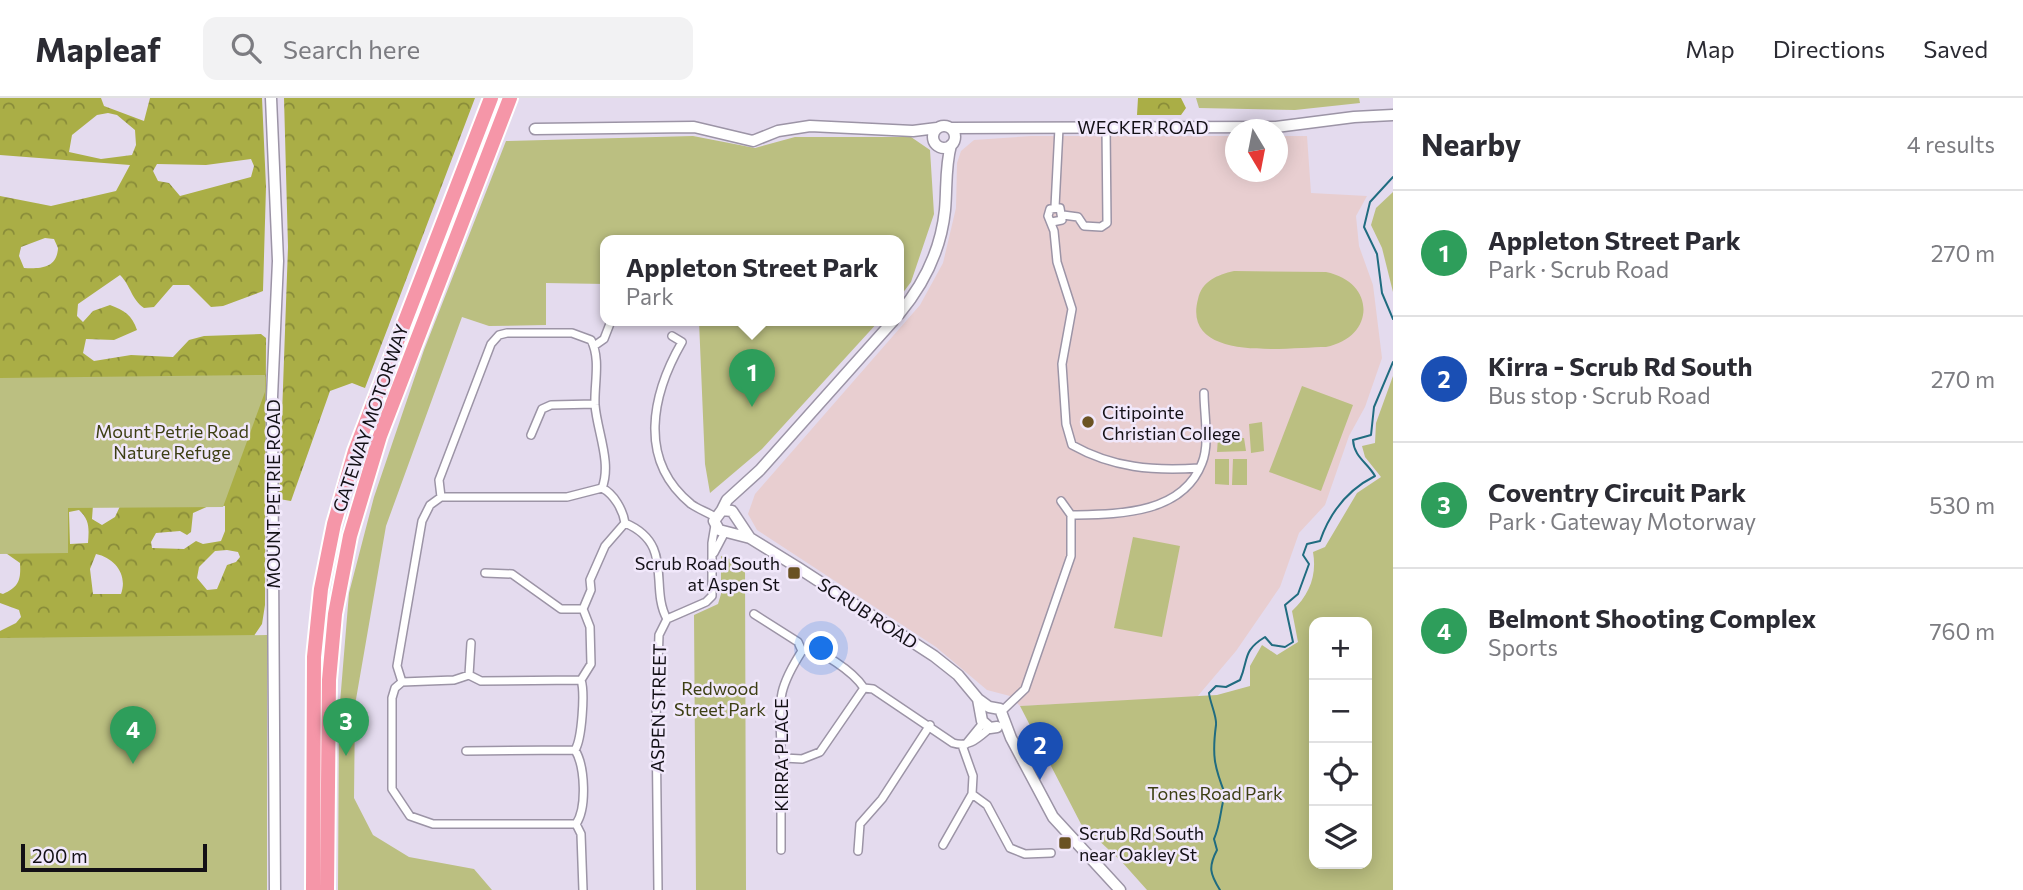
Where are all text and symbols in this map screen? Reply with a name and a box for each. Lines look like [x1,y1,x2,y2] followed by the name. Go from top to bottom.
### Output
[203,17,693,80] search box
[35,28,161,69] text: Mapleaf
[227,29,265,67] icon: search
[283,33,420,64] text: Search here
[1685,34,1735,63] text: Map
[1773,34,1885,63] text: Directions
[1923,34,1988,63] text: Saved
[1077,116,1209,138] street label: WECKER ROAD
[1225,119,1288,182] north arrow
[1421,125,1521,162] text: Nearby
[1907,130,1995,158] text: 4 results
[1488,224,1741,255] text: Appleton Street Park
[600,235,904,326] popup
[1439,239,1449,267] text: 1
[1931,239,1995,267] text: 270 m
[626,251,878,282] text: Appleton Street Park
[1488,255,1669,283] text: Park · Scrub Road
[626,282,674,310] text: Park
[327,321,413,515] street label: GATEWAY MOTORWAY
[729,349,775,407] pin: 1
[1488,350,1753,381] text: Kirra - Scrub Rd South
[1437,365,1451,393] text: 2
[1931,365,1995,393] text: 270 m
[1488,381,1710,409] text: Bus stop · Scrub Road
[262,399,284,589] street label: MOUNT PETRIE ROAD
[1102,401,1241,444] place label: Citipointe Christian College
[1080,414,1096,430] marker: Citipointe Christian College
[95,420,249,463] park label: Mount Petrie Road Nature Refuge
[1488,476,1746,507] text: Coventry Circuit Park
[1437,491,1451,519] text: 3
[1929,491,1995,519] text: 530 m
[1488,507,1756,535] text: Park · Gateway Motorway
[635,552,780,595] place label: Scrub Road South at Aspen St
[786,565,802,581] marker: Scrub Road South at Aspen St
[814,573,922,653] street label: SCRUB ROAD
[1488,602,1816,633] text: Belmont Shooting Complex
[1309,617,1372,869] map controls
[1309,617,1372,680] button: +
[1437,617,1451,645] text: 4
[1929,617,1995,645] text: 760 m
[804,631,838,665] your location
[1488,633,1558,661] text: Sports
[646,643,670,773] street label: ASPEN STREET
[674,677,766,720] park label: Redwood Street Park
[1309,680,1372,743] button: −
[323,698,369,756] pin: 3
[770,698,792,812] street label: KIRRA PLACE
[110,706,156,764] pin: 4
[1017,722,1063,780] pin: 2
[1309,743,1372,806] button: locate
[1147,782,1283,804] park label: Tones Road Park
[1309,806,1372,869] button: layers
[1079,822,1204,865] place label: Scrub Rd South near Oakley St
[1057,835,1073,851] marker: Scrub Rd South near Oakley St
[21,841,206,873] scale bar
[32,844,88,867] text: 200 m

